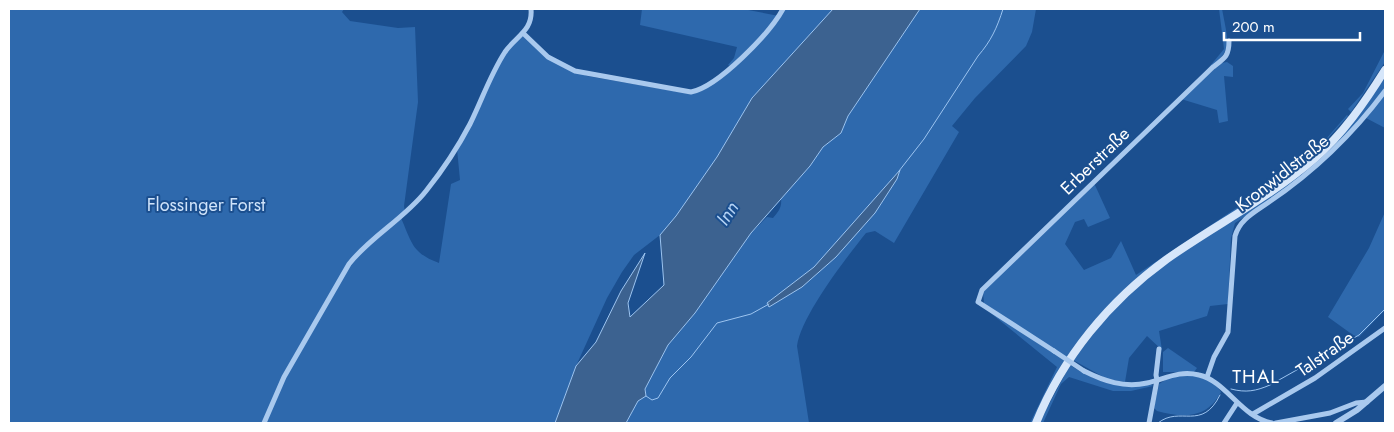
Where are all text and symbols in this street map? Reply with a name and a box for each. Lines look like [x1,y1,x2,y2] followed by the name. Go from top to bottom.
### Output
[1224,10,1360,42] scale bar
[1232,16,1275,38] text: 200 m
[1054,121,1136,201] street label: Erberstraße
[1230,128,1334,218] street label: Kronwidlstraße
[147,192,266,218] park label: Flossinger Forst
[710,196,745,231] water label: Inn
[1291,325,1359,383] street label: Talstraße
[1232,363,1280,390] district label: THAL

